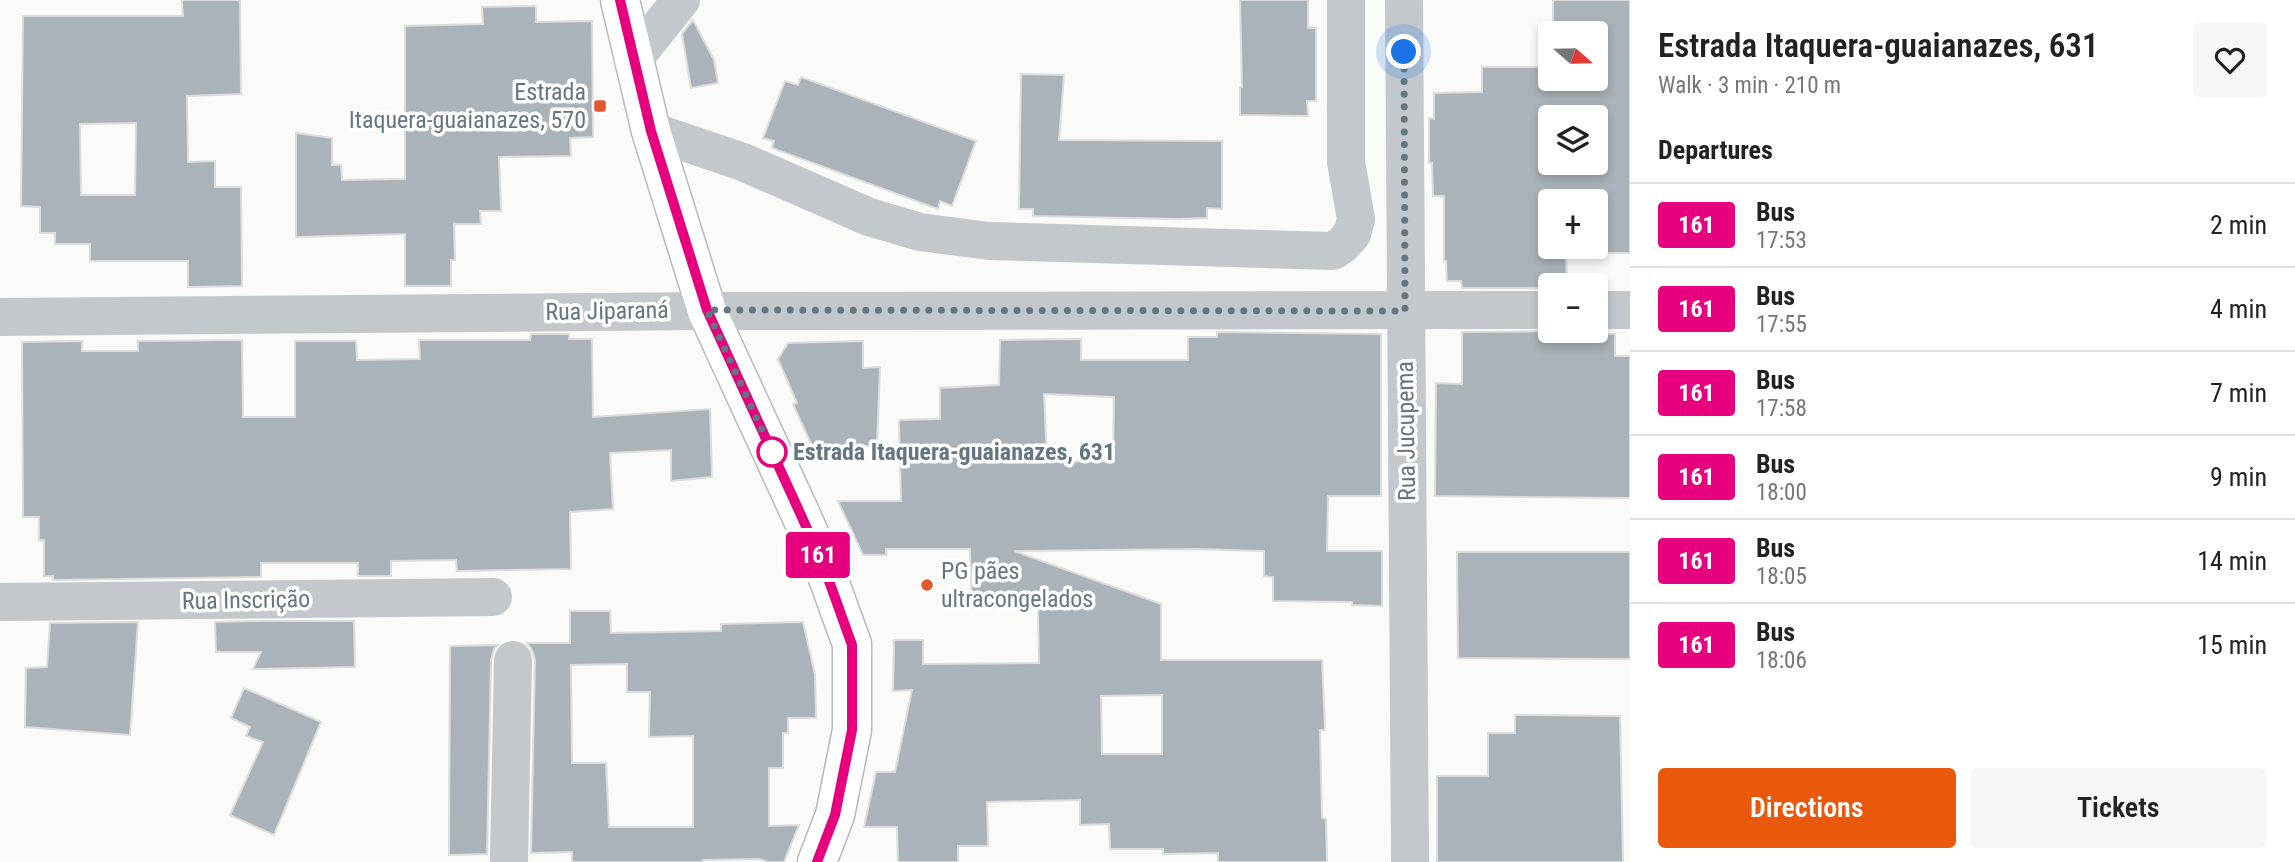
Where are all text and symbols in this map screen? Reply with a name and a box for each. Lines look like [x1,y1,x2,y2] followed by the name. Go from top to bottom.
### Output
[1538,21,1608,91] north arrow
[1538,21,1608,343] map controls
[2193,23,2267,97] button: heart
[1658,26,2099,65] text: Estrada Itaquera-guaianazes, 631
[1386,34,1421,69] your location
[1658,72,1841,99] text: Walk · 3 min · 210 m
[349,78,586,134] place label: Estrada Itaquera-guaianazes, 570
[592,98,608,114] marker: Estrada Itaquera-guaianazes, 570
[1538,105,1608,175] button: layers
[1658,135,1773,165] text: Departures
[1538,189,1608,259] button: +
[1756,197,1795,227] text: Bus
[2210,210,2267,240] text: 2 min
[1678,211,1715,239] text: 161
[1756,227,1807,254] text: 17:53
[1538,273,1608,343] button: −
[1756,281,1795,311] text: Bus
[2210,294,2267,324] text: 4 min
[1678,295,1715,323] text: 161
[545,296,669,326] street label: Rua Jiparaná
[1756,311,1807,338] text: 17:55
[1391,361,1421,501] street label: Rua Jucupema
[1756,365,1795,395] text: Bus
[2210,378,2267,408] text: 7 min
[1678,379,1715,407] text: 161
[1756,395,1807,422] text: 17:58
[757,437,787,467] marker: Estrada Itaquera-guaianazes, 631
[793,438,1115,466] place label: Estrada Itaquera-guaianazes, 631
[1756,449,1795,479] text: Bus
[2210,462,2267,492] text: 9 min
[1678,463,1715,491] text: 161
[1756,479,1807,506] text: 18:00
[778,532,858,578] line badge: 161
[1756,533,1795,563] text: Bus
[800,541,836,569] text: 161
[2197,546,2267,576] text: 14 min
[1678,547,1715,575] text: 161
[941,557,1093,613] place label: PG pães ultracongelados
[1756,563,1807,590] text: 18:05
[919,577,935,593] marker: PG pães ultracongelados
[182,585,310,615] street label: Rua Inscrição
[1756,617,1795,647] text: Bus
[2197,630,2267,660] text: 15 min
[1678,631,1715,659] text: 161
[1756,647,1807,674] text: 18:06
[1658,768,1956,848] button: Directions
[1970,768,2267,848] button: Tickets

